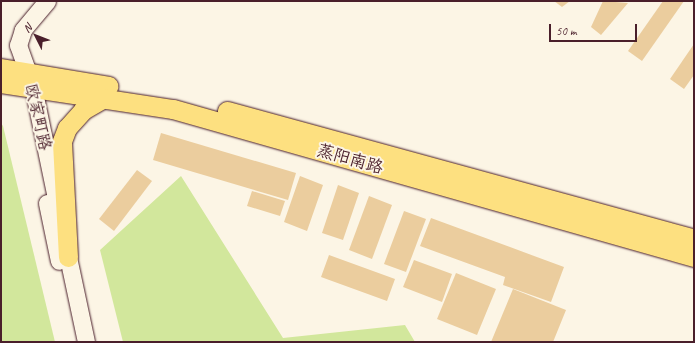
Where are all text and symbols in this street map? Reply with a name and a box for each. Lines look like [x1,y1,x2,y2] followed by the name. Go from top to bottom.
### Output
[16,16,56,56] north arrow
[551,16,639,42] scale bar
[20,21,35,35] text: N
[556,23,576,39] text: 50 m
[20,82,56,152] street label: 欧家町路
[315,140,385,178] street label: 蒸阳南路

